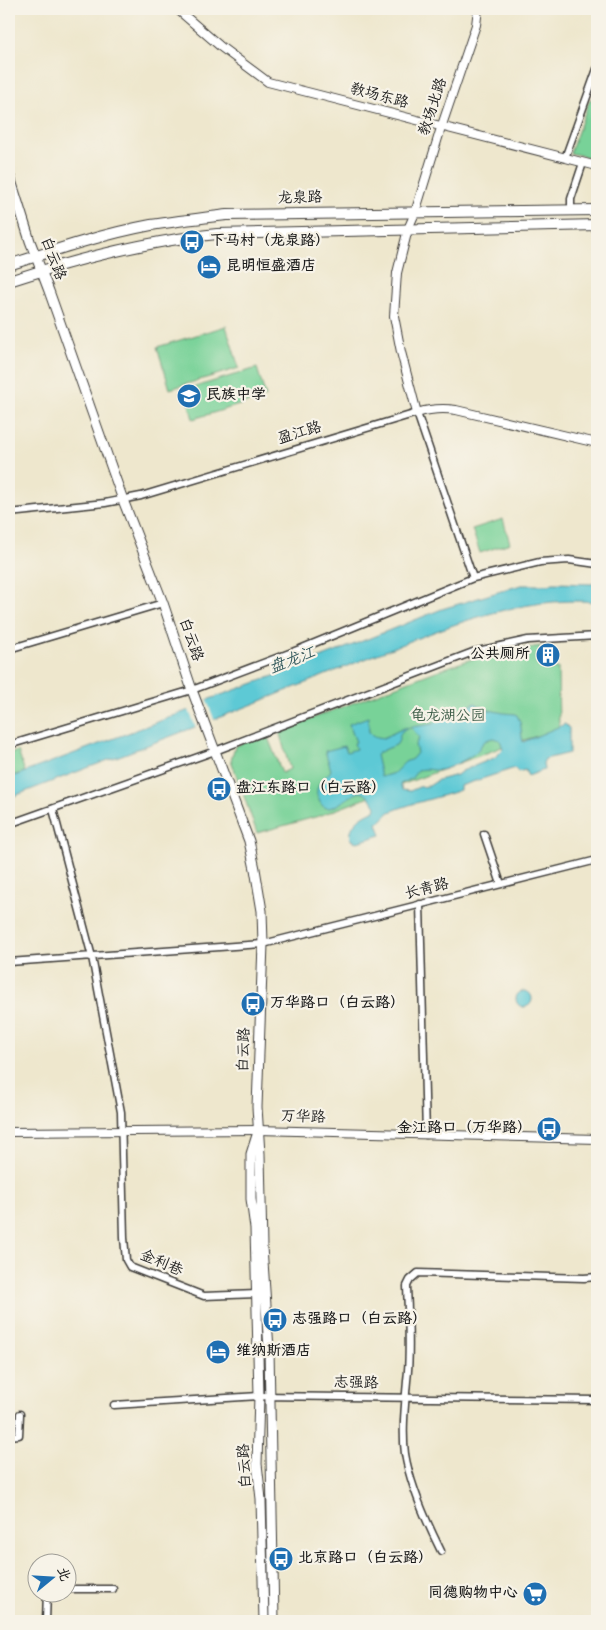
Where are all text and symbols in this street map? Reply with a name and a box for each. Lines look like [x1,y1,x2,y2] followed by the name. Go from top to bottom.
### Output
[416,76,452,138] street label: 教场北路
[348,81,410,113] street label: 教场东路
[277,190,323,208] street label: 龙泉路
[179,229,205,255] bus stop icon: 下马村（龙泉路）
[210,232,330,251] place label: 下马村（龙泉路）
[36,235,68,283] street label: 白云路
[196,254,222,280] hotel icon: 昆明恒盛酒店
[226,257,316,276] place label: 昆明恒盛酒店
[176,383,202,409] school or university icon: 民族中学
[206,387,266,405] place label: 民族中学
[276,419,324,449] street label: 盈江路
[174,616,206,664] street label: 白云路
[266,642,320,679] water label: 盘龙江
[535,642,561,668] building icon: 公共厕所
[470,646,530,664] place label: 公共厕所
[410,707,486,726] park label: 龟龙湖公园
[206,776,232,802] bus stop icon: 盘江东路口（白云路）
[236,780,386,798] place label: 盘江东路口（白云路）
[403,876,451,904] street label: 长青路
[240,991,266,1017] bus stop icon: 万华路口（白云路）
[270,995,405,1013] place label: 万华路口（白云路）
[235,1027,255,1073] street label: 白云路
[280,1108,326,1128] street label: 万华路
[536,1116,562,1142] bus stop icon: 金江路口（万华路）
[397,1120,532,1138] place label: 金江路口（万华路）
[137,1247,185,1281] street label: 金利巷
[262,1307,288,1333] bus stop icon: 志强路口（白云路）
[292,1311,427,1329] place label: 志强路口（白云路）
[205,1339,231,1365] hotel icon: 维纳斯酒店
[236,1342,311,1361] place label: 维纳斯酒店
[333,1375,379,1393] street label: 志强路
[236,1443,256,1489] street label: 白云路
[268,1546,294,1572] bus stop icon: 北京路口（白云路）
[298,1550,433,1568] place label: 北京路口（白云路）
[28,1552,78,1602] north arrow
[52,1565,72,1584] text: 北
[522,1581,548,1607] supermarket icon: 同德购物中心
[428,1584,518,1603] place label: 同德购物中心

